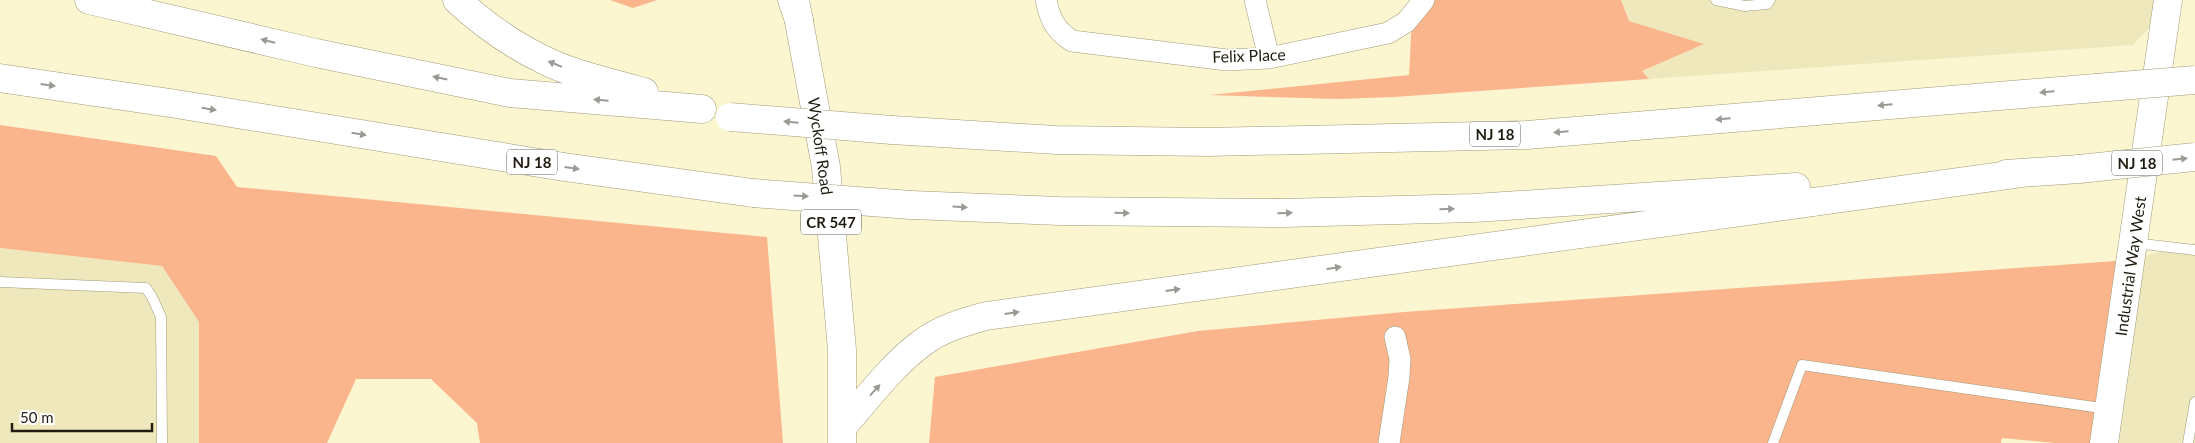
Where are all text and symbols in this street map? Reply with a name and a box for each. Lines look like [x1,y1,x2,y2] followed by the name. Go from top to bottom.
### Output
[261,37,276,45] one-way arrow
[1212,44,1286,66] street label: Felix Place
[547,60,562,68] one-way arrow
[432,74,448,82] one-way arrow
[41,82,57,90] one-way arrow
[2039,88,2055,96] one-way arrow
[593,96,609,104] one-way arrow
[805,96,837,196] street label: Wyckoff Road
[1877,102,1893,110] one-way arrow
[201,106,217,114] one-way arrow
[1715,115,1731,123] one-way arrow
[783,118,799,126] one-way arrow
[1470,122,1520,146] road number: NJ 18
[1553,128,1569,136] one-way arrow
[352,130,368,138] one-way arrow
[507,150,557,174] road number: NJ 18
[2112,150,2162,176] road number: NJ 18
[2172,155,2188,163] one-way arrow
[564,164,580,172] one-way arrow
[794,193,810,201] one-way arrow
[2111,195,2149,337] street label: Industrial Way West
[952,203,968,211] one-way arrow
[1439,205,1455,213] one-way arrow
[1114,209,1130,217] one-way arrow
[1277,209,1293,217] one-way arrow
[801,210,861,234] road number: CR 547
[1326,264,1342,272] one-way arrow
[1165,286,1181,294] one-way arrow
[1004,308,1020,316] one-way arrow
[870,384,881,397] one-way arrow
[12,400,152,432] scale bar
[20,408,54,426] text: 50 m

